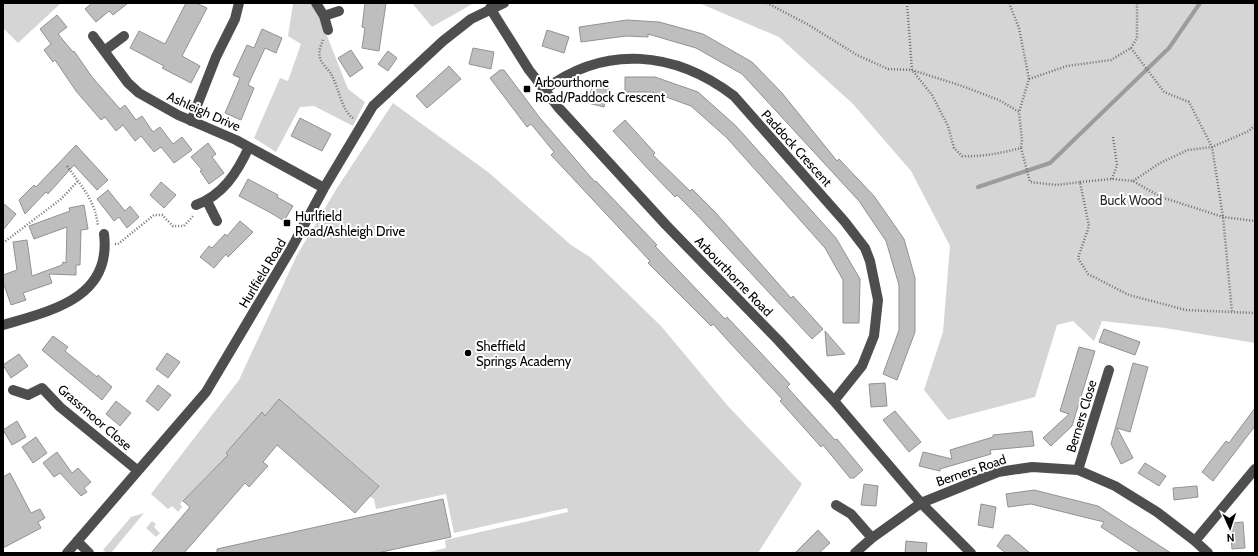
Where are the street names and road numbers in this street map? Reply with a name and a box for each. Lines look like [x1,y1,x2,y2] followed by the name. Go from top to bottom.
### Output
[165,88,243,134] street label: Ashleigh Drive
[758,106,836,190] street label: Paddock Crescent
[692,233,776,319] street label: Arbourthorne Road
[235,235,289,311] street label: Hurlfield Road
[1062,377,1100,454] street label: Berners Close
[55,381,135,454] street label: Grassmoor Close
[934,451,1008,489] street label: Berners Road

